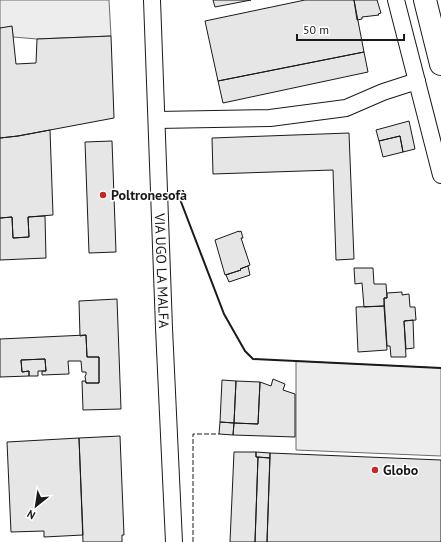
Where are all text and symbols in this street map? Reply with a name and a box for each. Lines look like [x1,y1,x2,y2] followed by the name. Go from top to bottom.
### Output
[297,16,404,42] scale bar
[303,22,329,37] text: 50 m
[111,186,187,204] place label: Poltronesofà
[98,190,108,200] marker: Poltronesofà
[151,212,173,329] street label: VIA UGO LA MALFA
[383,461,419,479] place label: Globo
[370,465,380,475] marker: Globo
[16,486,56,526] north arrow
[24,507,38,523] text: N

